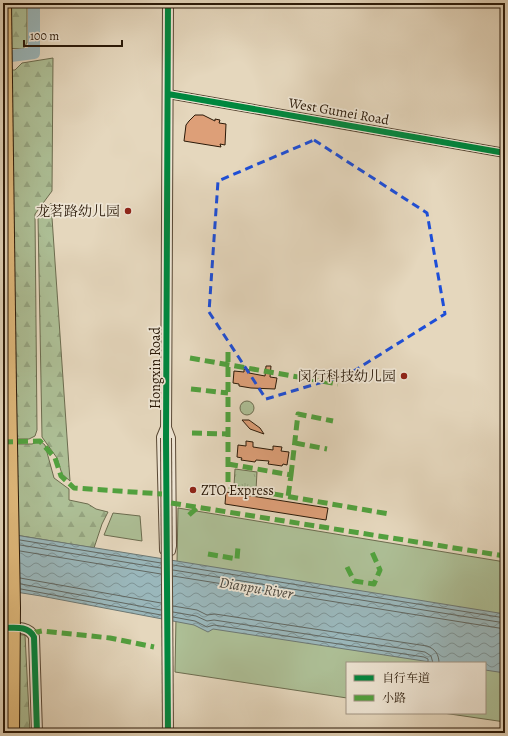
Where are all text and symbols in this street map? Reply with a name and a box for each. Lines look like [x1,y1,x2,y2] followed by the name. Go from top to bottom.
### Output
[24,22,122,48] scale bar
[30,28,59,44] text: 100 m
[286,93,391,130] street label: West Gumei Road
[36,202,120,221] place label: 龙茗路幼儿园
[123,206,133,216] marker: 龙茗路幼儿园
[146,326,165,409] street label: Hongxin Road
[298,367,396,386] place label: 闵行科技幼儿园
[399,371,409,381] marker: 闵行科技幼儿园
[201,481,274,500] place label: ZTO Express
[188,485,198,495] marker: ZTO Express
[218,572,295,604] water label: Dianpu River
[346,662,486,714] legend
[382,670,430,686] text: 自行车道
[382,690,406,706] text: 小路

